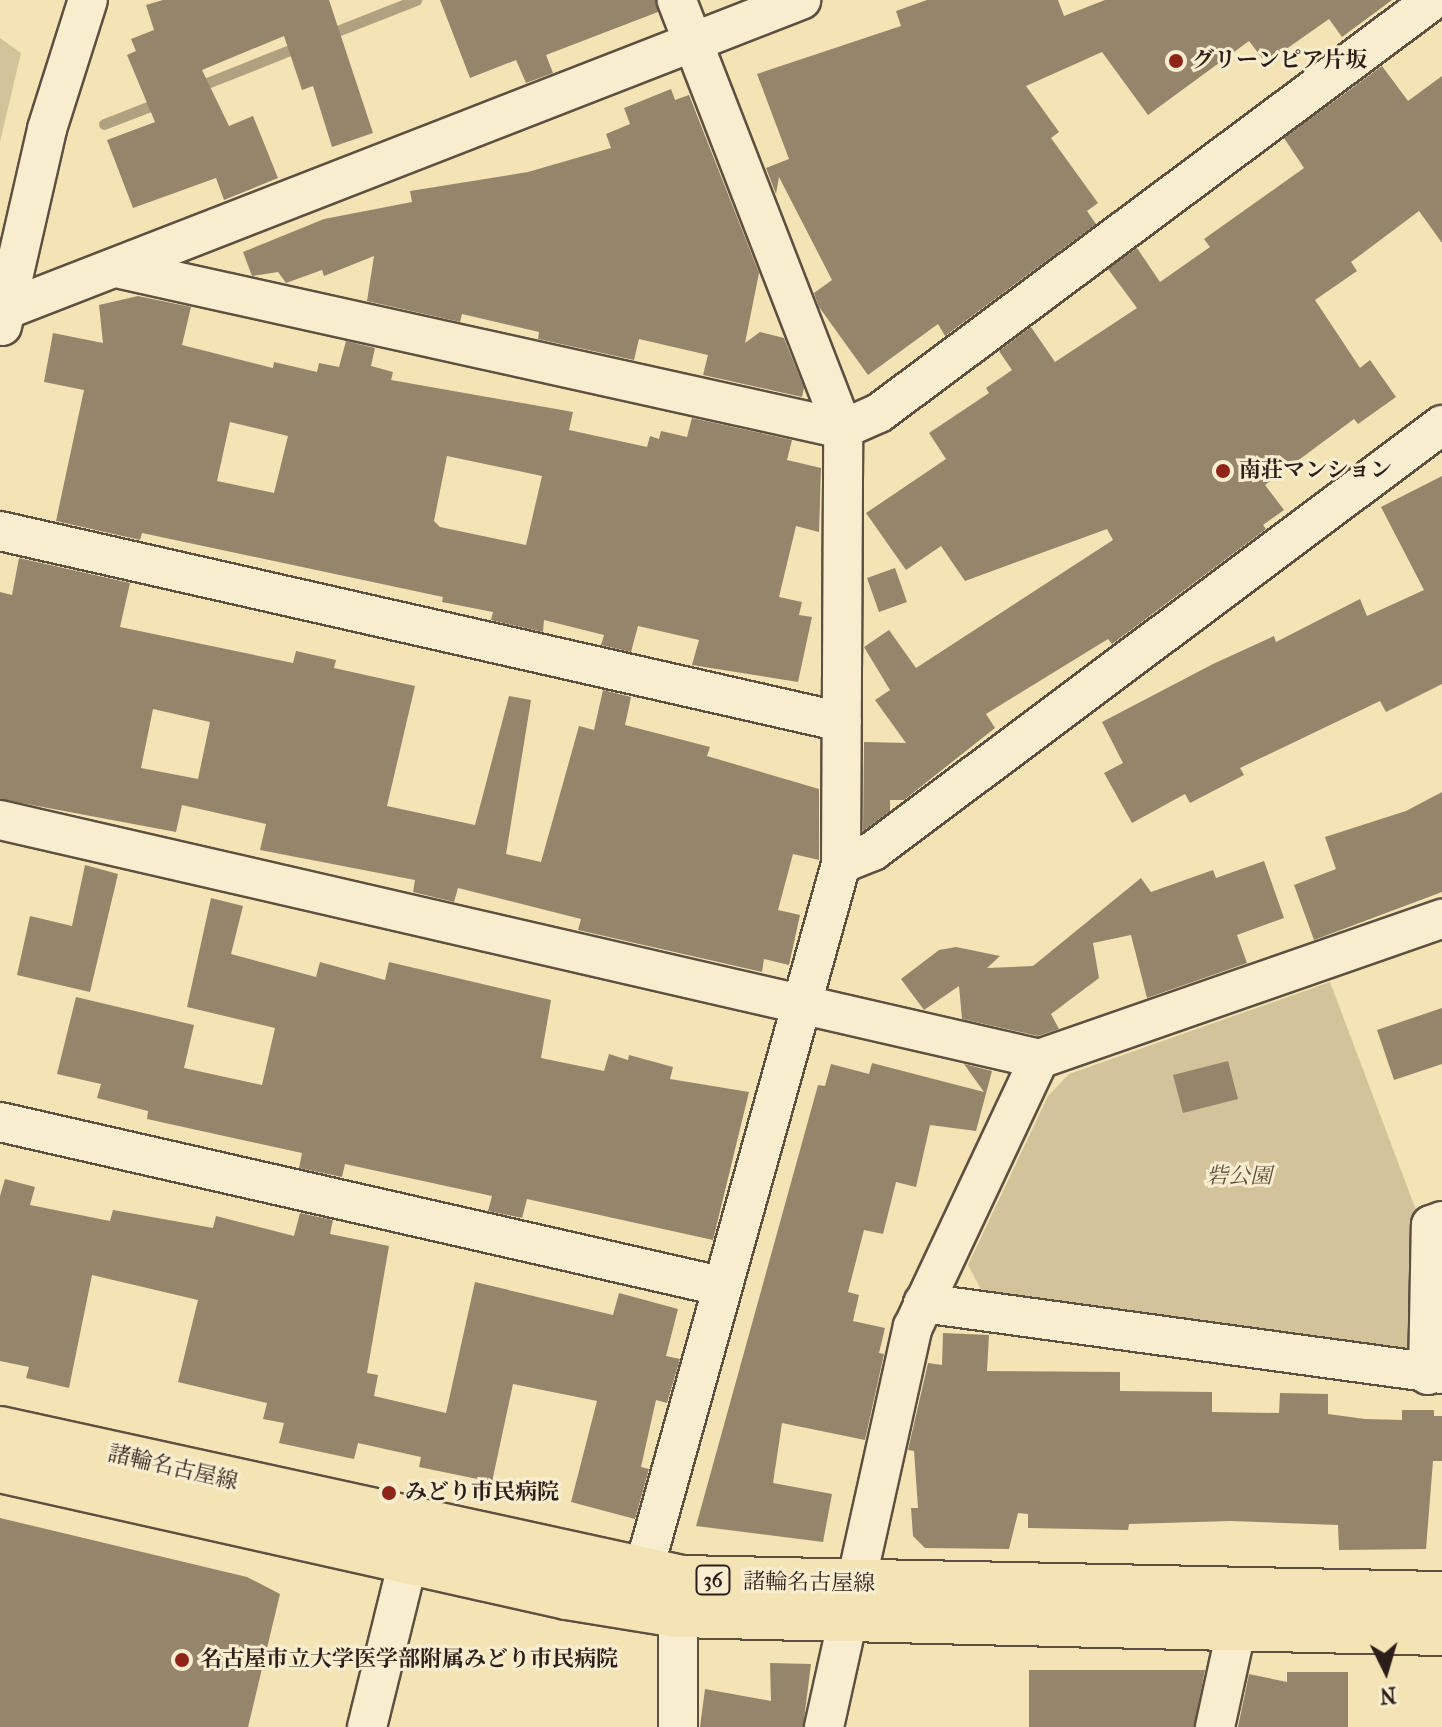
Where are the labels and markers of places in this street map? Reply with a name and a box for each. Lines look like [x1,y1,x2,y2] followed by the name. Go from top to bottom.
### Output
[1192,48,1368,74] place label: グリーンピア片坂
[1167,52,1185,70] marker: グリーンピア片坂
[1239,458,1393,484] place label: 南荘マンション
[1214,462,1232,480] marker: 南荘マンション
[405,1480,559,1506] place label: みどり市民病院
[380,1484,398,1502] marker: みどり市民病院
[200,1647,618,1673] place label: 名古屋市立大学医学部附属みどり市民病院
[171,1649,193,1671] marker: 名古屋市立大学医学部附属みどり市民病院

